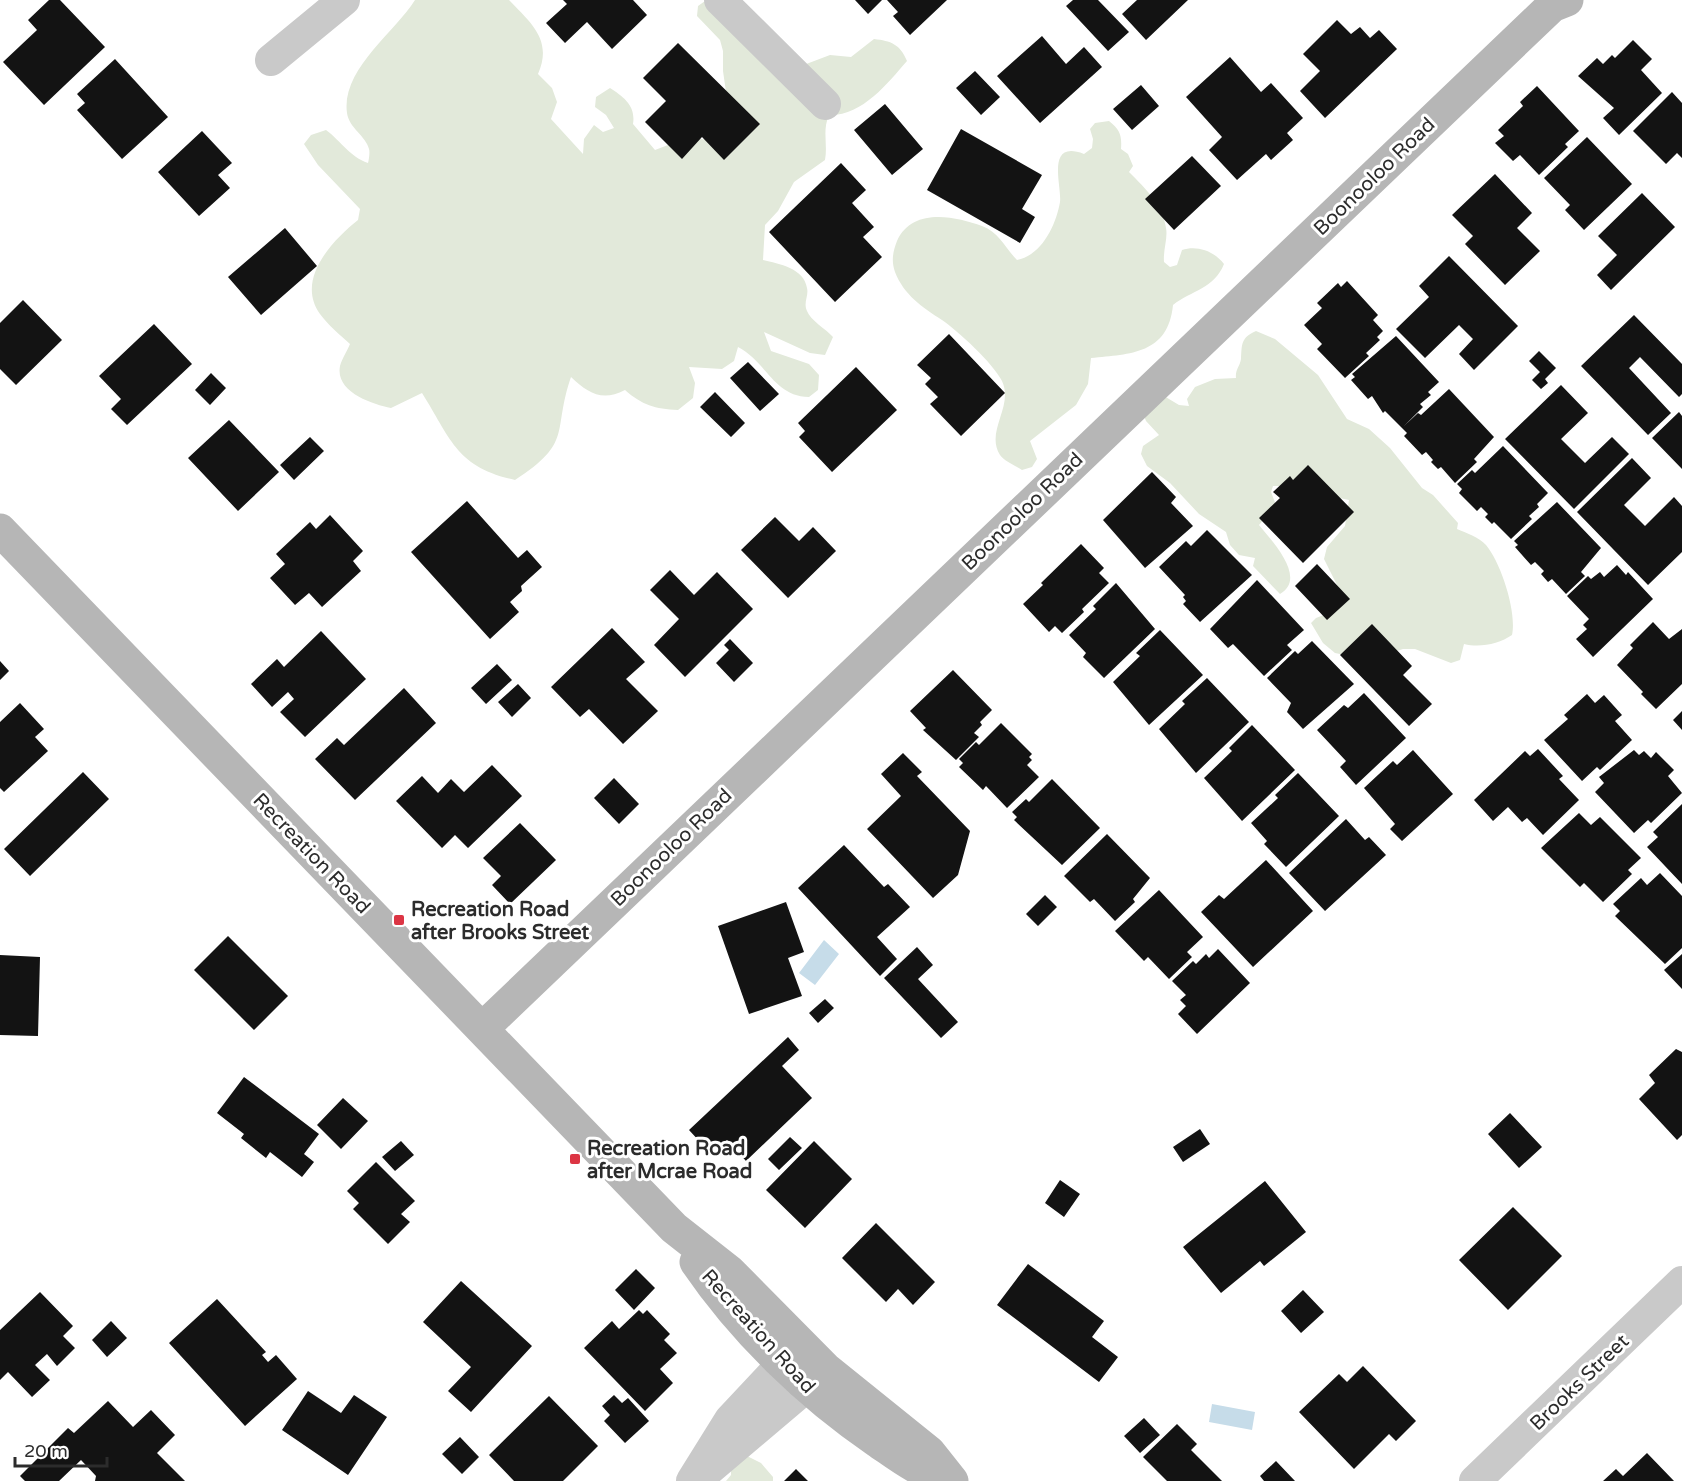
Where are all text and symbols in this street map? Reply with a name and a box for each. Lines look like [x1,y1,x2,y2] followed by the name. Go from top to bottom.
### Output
[1309,113,1440,241] street label: Boonooloo Road
[957,448,1088,576] street label: Boonooloo Road
[606,784,737,912] street label: Boonooloo Road
[248,788,375,919] street label: Recreation Road
[411,898,590,945] place label: Recreation Road after Brooks Street
[392,913,406,927] marker: Recreation Road after Brooks Street
[587,1137,752,1184] place label: Recreation Road after Mcrae Road
[568,1152,582,1166] marker: Recreation Road after Mcrae Road
[696,1265,820,1399] street label: Recreation Road
[1525,1329,1634,1436] street label: Brooks Street
[15,1430,106,1468] scale bar
[24,1440,68,1462] text: 20 m

